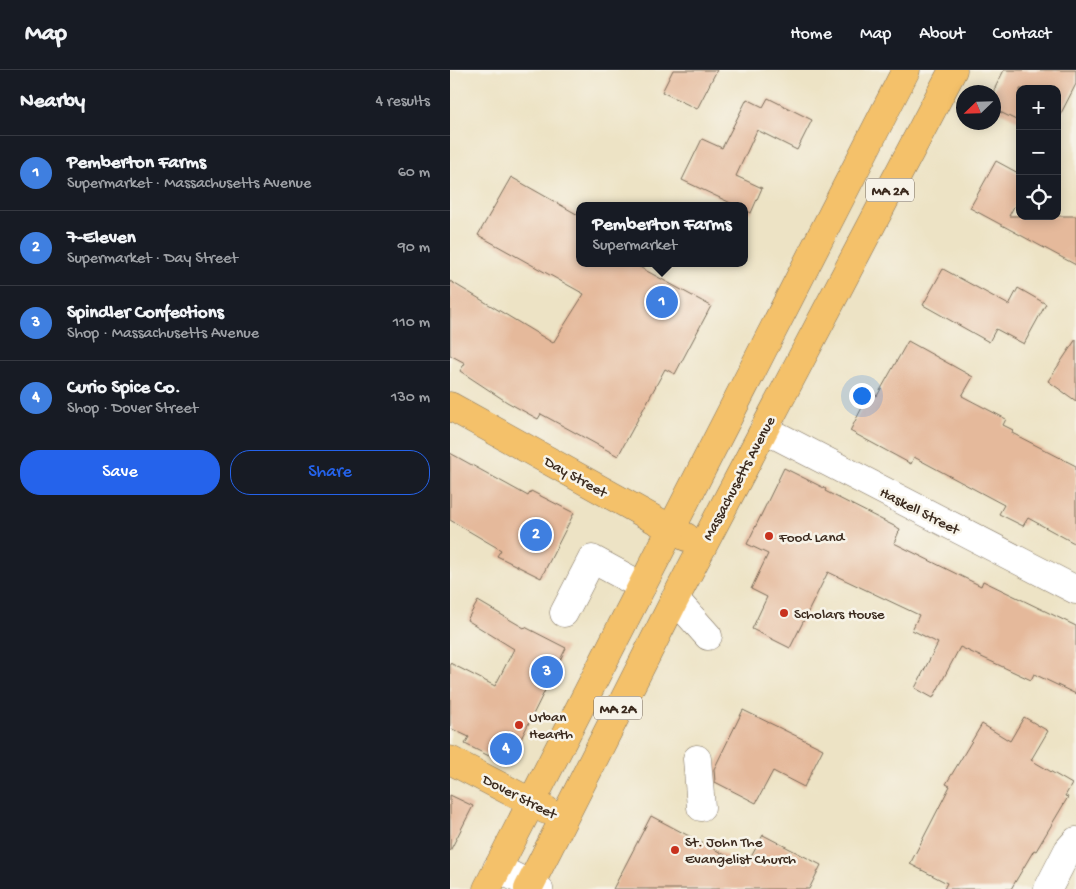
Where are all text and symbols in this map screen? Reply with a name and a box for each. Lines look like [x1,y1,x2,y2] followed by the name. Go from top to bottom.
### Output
[25,20,67,49] text: Map
[790,24,832,45] text: Home
[860,24,891,45] text: Map
[919,24,965,45] text: About
[993,24,1051,45] text: Contact
[956,85,1001,130] north arrow
[1016,85,1061,220] map controls
[1016,85,1061,130] button: +
[20,90,85,115] text: Nearby
[375,93,430,112] text: 4 results
[1016,130,1061,175] button: −
[67,152,206,175] text: Pemberton Farms
[33,164,39,183] text: 1
[398,164,430,183] text: 60 m
[67,175,311,194] text: Supermarket · Massachusetts Avenue
[1016,175,1061,220] button: locate
[866,178,914,202] road number: MA 2A
[576,202,748,267] popup
[593,214,731,237] text: Pemberton Farms
[67,227,136,250] text: 7-Eleven
[593,237,677,256] text: Supermarket
[32,239,40,258] text: 2
[398,239,430,258] text: 90 m
[67,250,238,269] text: Supermarket · Day Street
[646,283,678,321] pin: 1
[67,302,224,325] text: Spindler Confections
[32,314,40,333] text: 3
[393,314,430,333] text: 110 m
[67,325,259,344] text: Shop · Massachusetts Avenue
[67,377,181,400] text: Curio Spice Co.
[849,383,875,409] your location
[32,389,40,408] text: 4
[391,389,430,408] text: 130 m
[67,400,198,419] text: Shop · Dover Street
[699,414,780,544] street label: Massachusetts Avenue
[20,450,220,495] button: Save
[230,450,430,495] button: Share
[540,453,611,503] street label: Day Street
[876,484,964,540] street label: Haskell Street
[520,516,552,554] pin: 2
[778,529,846,547] place label: Food Land
[763,530,775,542] marker: Food Land
[794,606,885,624] place label: Scholars House
[778,607,790,619] marker: Scholars House
[531,653,563,691] pin: 3
[594,696,642,720] road number: MA 2A
[529,709,573,744] place label: Urban Hearth
[513,719,525,731] marker: Urban Hearth
[490,730,522,768] pin: 4
[478,771,561,825] street label: Dover Street
[685,834,796,869] place label: St. John The Evangelist Church
[669,844,681,856] marker: St. John The Evangelist Church

